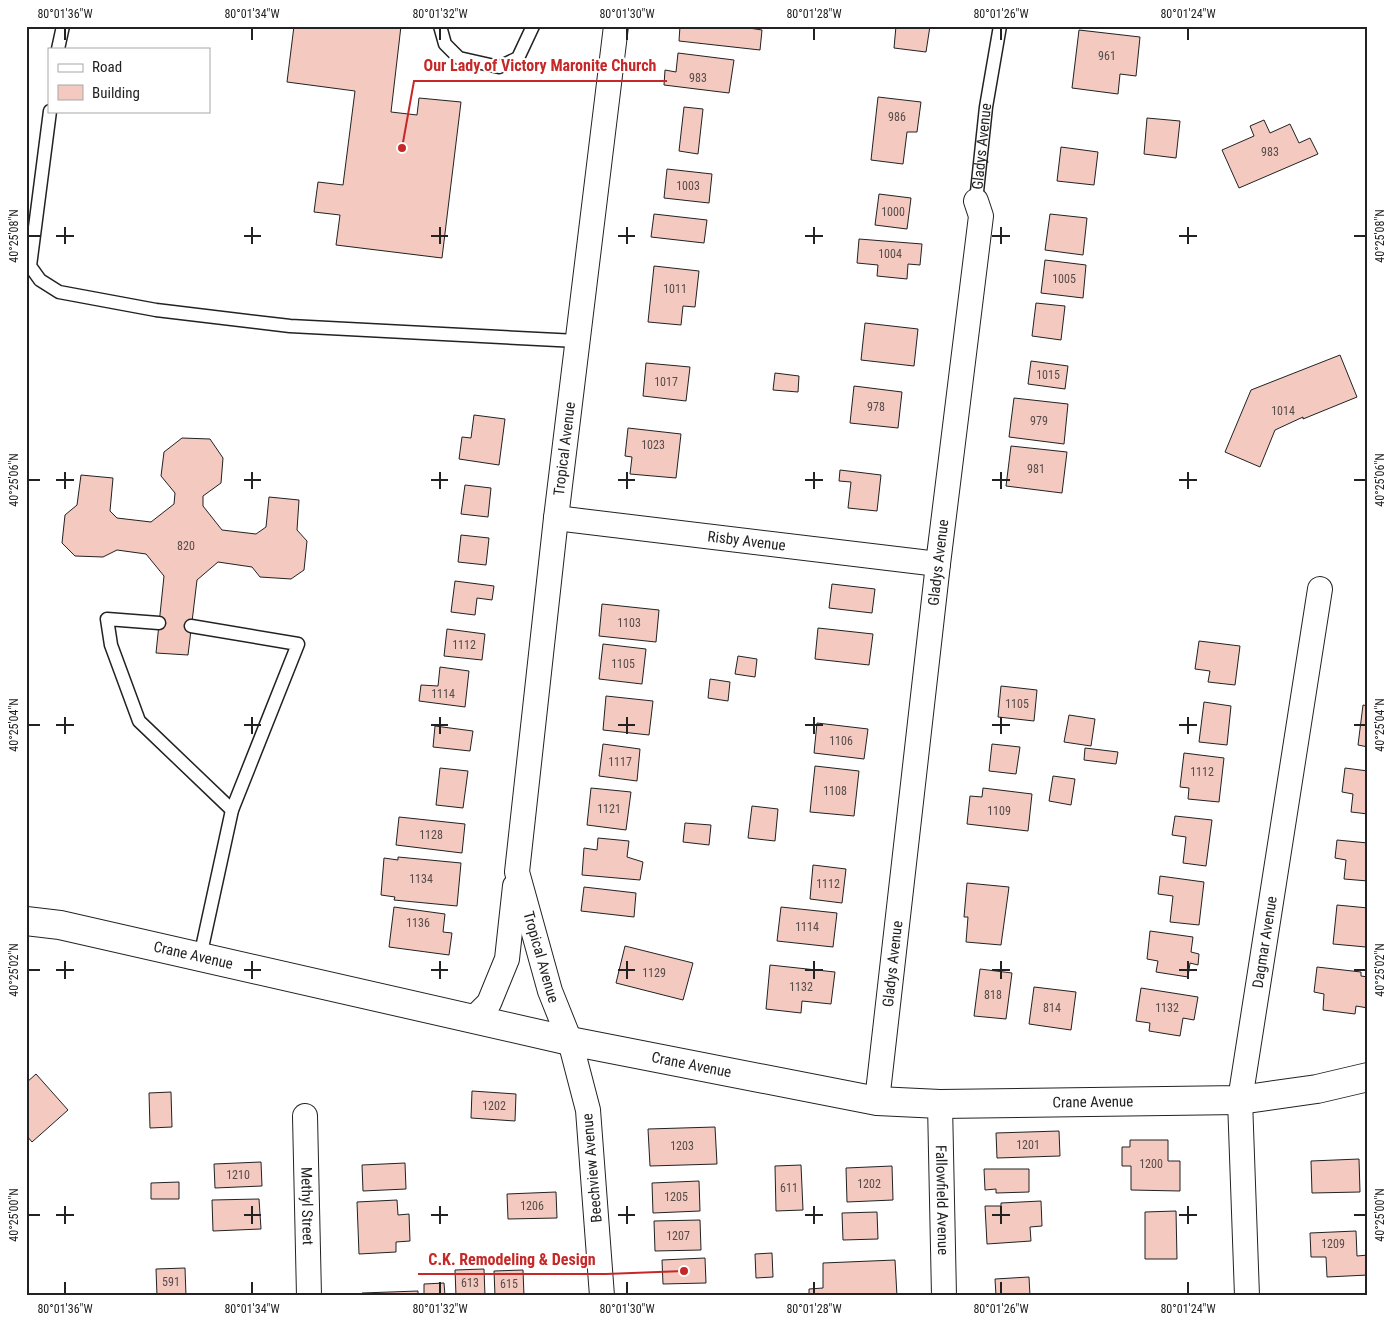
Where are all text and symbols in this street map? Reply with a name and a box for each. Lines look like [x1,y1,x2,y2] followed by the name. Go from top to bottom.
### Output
[37,7,93,21] text: 80°01'36"W
[224,7,280,21] text: 80°01'34"W
[412,7,468,21] text: 80°01'32"W
[599,7,655,21] text: 80°01'30"W
[786,7,842,21] text: 80°01'28"W
[973,7,1029,21] text: 80°01'26"W
[1160,7,1216,21] text: 80°01'24"W
[48,48,210,112] legend
[1098,49,1116,63] house number: 961
[414,50,667,81] callout: Our Lady of Victory Maronite Church
[424,56,657,75] text: Our Lady of Victory Maronite Church
[92,58,122,76] text: Road
[689,71,707,85] house number: 983
[92,84,140,102] text: Building
[968,102,996,190] street label: Gladys Avenue
[888,110,906,124] house number: 986
[1261,145,1279,159] house number: 983
[676,179,700,193] house number: 1003
[881,205,905,219] house number: 1000
[7,209,21,263] text: 40°25'08"N
[1373,209,1387,263] text: 40°25'08"N
[878,247,902,261] house number: 1004
[1052,272,1076,286] house number: 1005
[663,282,687,296] house number: 1011
[1036,368,1060,382] house number: 1015
[654,375,678,389] house number: 1017
[867,400,885,414] house number: 978
[550,401,579,497] street label: Tropical Avenue
[1271,404,1295,418] house number: 1014
[1030,414,1048,428] house number: 979
[641,438,665,452] house number: 1023
[7,453,21,507] text: 40°25'06"N
[1373,453,1387,507] text: 40°25'06"N
[1027,462,1045,476] house number: 981
[924,518,952,607] street label: Gladys Avenue
[707,527,787,555] street label: Risby Avenue
[177,539,195,553] house number: 820
[617,616,641,630] house number: 1103
[452,638,476,652] house number: 1112
[611,657,635,671] house number: 1105
[431,687,455,701] house number: 1114
[1005,697,1029,711] house number: 1105
[7,698,21,752] text: 40°25'04"N
[1373,698,1387,752] text: 40°25'04"N
[829,734,853,748] house number: 1106
[608,755,632,769] house number: 1117
[1190,765,1214,779] house number: 1112
[823,784,847,798] house number: 1108
[597,802,621,816] house number: 1121
[987,804,1011,818] house number: 1109
[419,828,443,842] house number: 1128
[409,872,433,886] house number: 1134
[816,877,840,891] house number: 1112
[1249,895,1281,989] street label: Dagmar Avenue
[519,909,563,1005] street label: Tropical Avenue
[406,916,430,930] house number: 1136
[795,920,819,934] house number: 1114
[879,920,906,1008] street label: Gladys Avenue
[152,938,235,973] street label: Crane Avenue
[7,943,21,997] text: 40°25'02"N
[1373,943,1387,997] text: 40°25'02"N
[642,966,666,980] house number: 1129
[789,980,813,994] house number: 1132
[984,988,1002,1002] house number: 818
[1043,1001,1061,1015] house number: 814
[1155,1001,1179,1015] house number: 1132
[650,1048,733,1081] street label: Crane Avenue
[1052,1092,1133,1112] street label: Crane Avenue
[482,1099,506,1113] house number: 1202
[578,1113,606,1223] street label: Beechview Avenue
[1016,1138,1040,1152] house number: 1201
[670,1139,694,1153] house number: 1203
[932,1145,952,1255] street label: Fallowfield Avenue
[1139,1157,1163,1171] house number: 1200
[297,1167,317,1245] street label: Methyl Street
[226,1168,250,1182] house number: 1210
[857,1177,881,1191] house number: 1202
[780,1181,798,1195] house number: 611
[7,1188,21,1242] text: 40°25'00"N
[1373,1188,1387,1242] text: 40°25'00"N
[664,1190,688,1204] house number: 1205
[520,1199,544,1213] house number: 1206
[666,1229,690,1243] house number: 1207
[1321,1237,1345,1251] house number: 1209
[418,1243,606,1274] callout: C.K. Remodeling & Design
[428,1250,596,1269] text: C.K. Remodeling & Design
[162,1275,180,1289] house number: 591
[461,1276,479,1290] house number: 613
[500,1277,518,1291] house number: 615
[37,1302,93,1316] text: 80°01'36"W
[224,1302,280,1316] text: 80°01'34"W
[412,1302,468,1316] text: 80°01'32"W
[599,1302,655,1316] text: 80°01'30"W
[786,1302,842,1316] text: 80°01'28"W
[973,1302,1029,1316] text: 80°01'26"W
[1160,1302,1216,1316] text: 80°01'24"W

